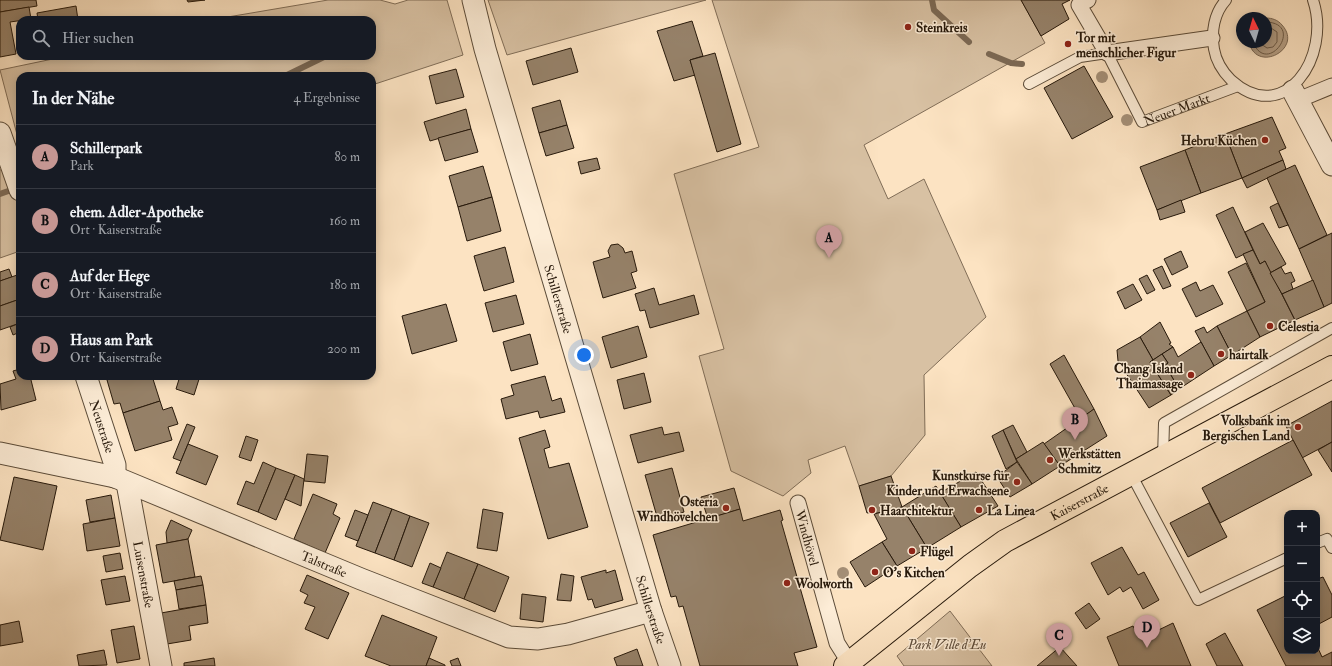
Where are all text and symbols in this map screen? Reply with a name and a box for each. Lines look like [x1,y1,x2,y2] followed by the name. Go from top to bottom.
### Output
[1236,12,1272,48] north arrow
[16,16,376,60] search box
[916,20,968,36] place label: Steinkreis
[903,22,913,32] marker: Steinkreis
[30,27,52,49] icon: search
[62,29,134,48] text: Hier suchen
[1075,30,1177,62] place label: Tor mit menschlicher Figur
[1063,39,1073,49] marker: Tor mit menschlicher Figur
[32,88,114,109] text: In der Nähe
[293,90,360,106] text: 4 Ergebnisse
[1141,90,1212,130] street label: Neuer Markt
[1181,133,1257,149] place label: Hebru Küchen
[1260,135,1270,145] marker: Hebru Küchen
[70,139,142,158] text: Schillerpark
[41,149,49,165] text: A
[334,149,360,165] text: 80 m
[70,158,94,174] text: Park
[70,203,204,222] text: ehem. Adler-Apotheke
[41,213,49,229] text: B
[329,213,360,229] text: 160 m
[70,222,162,238] text: Ort · Kaiserstraße
[816,225,842,258] pin: A
[540,263,576,336] street label: Schillerstraße
[70,267,150,286] text: Auf der Hege
[40,277,50,293] text: C
[330,277,360,293] text: 180 m
[70,286,162,302] text: Ort · Kaiserstraße
[1278,319,1320,335] place label: Celestia
[1265,321,1275,331] marker: Celestia
[70,331,153,350] text: Haus am Park
[40,341,50,357] text: D
[327,341,360,357] text: 200 m
[574,345,594,365] your location
[1229,347,1269,363] place label: hairtalk
[1216,349,1226,359] marker: hairtalk
[70,350,162,366] text: Ort · Kaiserstraße
[1114,361,1184,393] place label: Chang Island Thaimassage
[1186,370,1196,380] marker: Chang Island Thaimassage
[85,398,118,456] street label: Neustraße
[1062,407,1088,440] pin: B
[1202,413,1291,445] place label: Volksbank im Bergischen Land
[1293,422,1303,432] marker: Volksbank im Bergischen Land
[1057,446,1121,477] place label: Werkstätten Schmitz
[1045,455,1055,465] marker: Werkstätten Schmitz
[886,468,1010,499] place label: Kunstkurse für Kinder und Erwachsene
[1012,477,1022,487] marker: Kunstkurse für Kinder und Erwachsene
[1048,480,1112,525] street label: Kaiserstraße
[636,494,719,525] place label: Osteria Windhövelchen
[721,503,731,513] marker: Osteria Windhövelchen
[880,503,954,519] place label: Haarchitektur
[987,503,1036,519] place label: La Linea
[867,505,877,515] marker: Haarchitektur
[974,505,984,515] marker: La Linea
[791,507,822,568] street label: Windhövel
[1284,510,1320,654] map controls
[1284,510,1320,546] button: +
[129,540,157,610] street label: Luisenstraße
[920,544,954,561] place label: Flügel
[907,546,917,556] marker: Flügel
[1284,546,1320,582] button: −
[299,548,350,582] street label: Talstraße
[883,565,945,581] place label: O’s Kitchen
[870,567,880,577] marker: O’s Kitchen
[632,574,669,647] street label: Schillerstraße
[794,576,853,592] place label: Woolworth
[782,578,792,588] marker: Woolworth
[1284,582,1320,618] button: locate
[1134,615,1160,648] pin: D
[1284,618,1320,654] button: layers
[1046,623,1072,656] pin: C
[907,637,986,653] park label: Park Ville d’Eu

